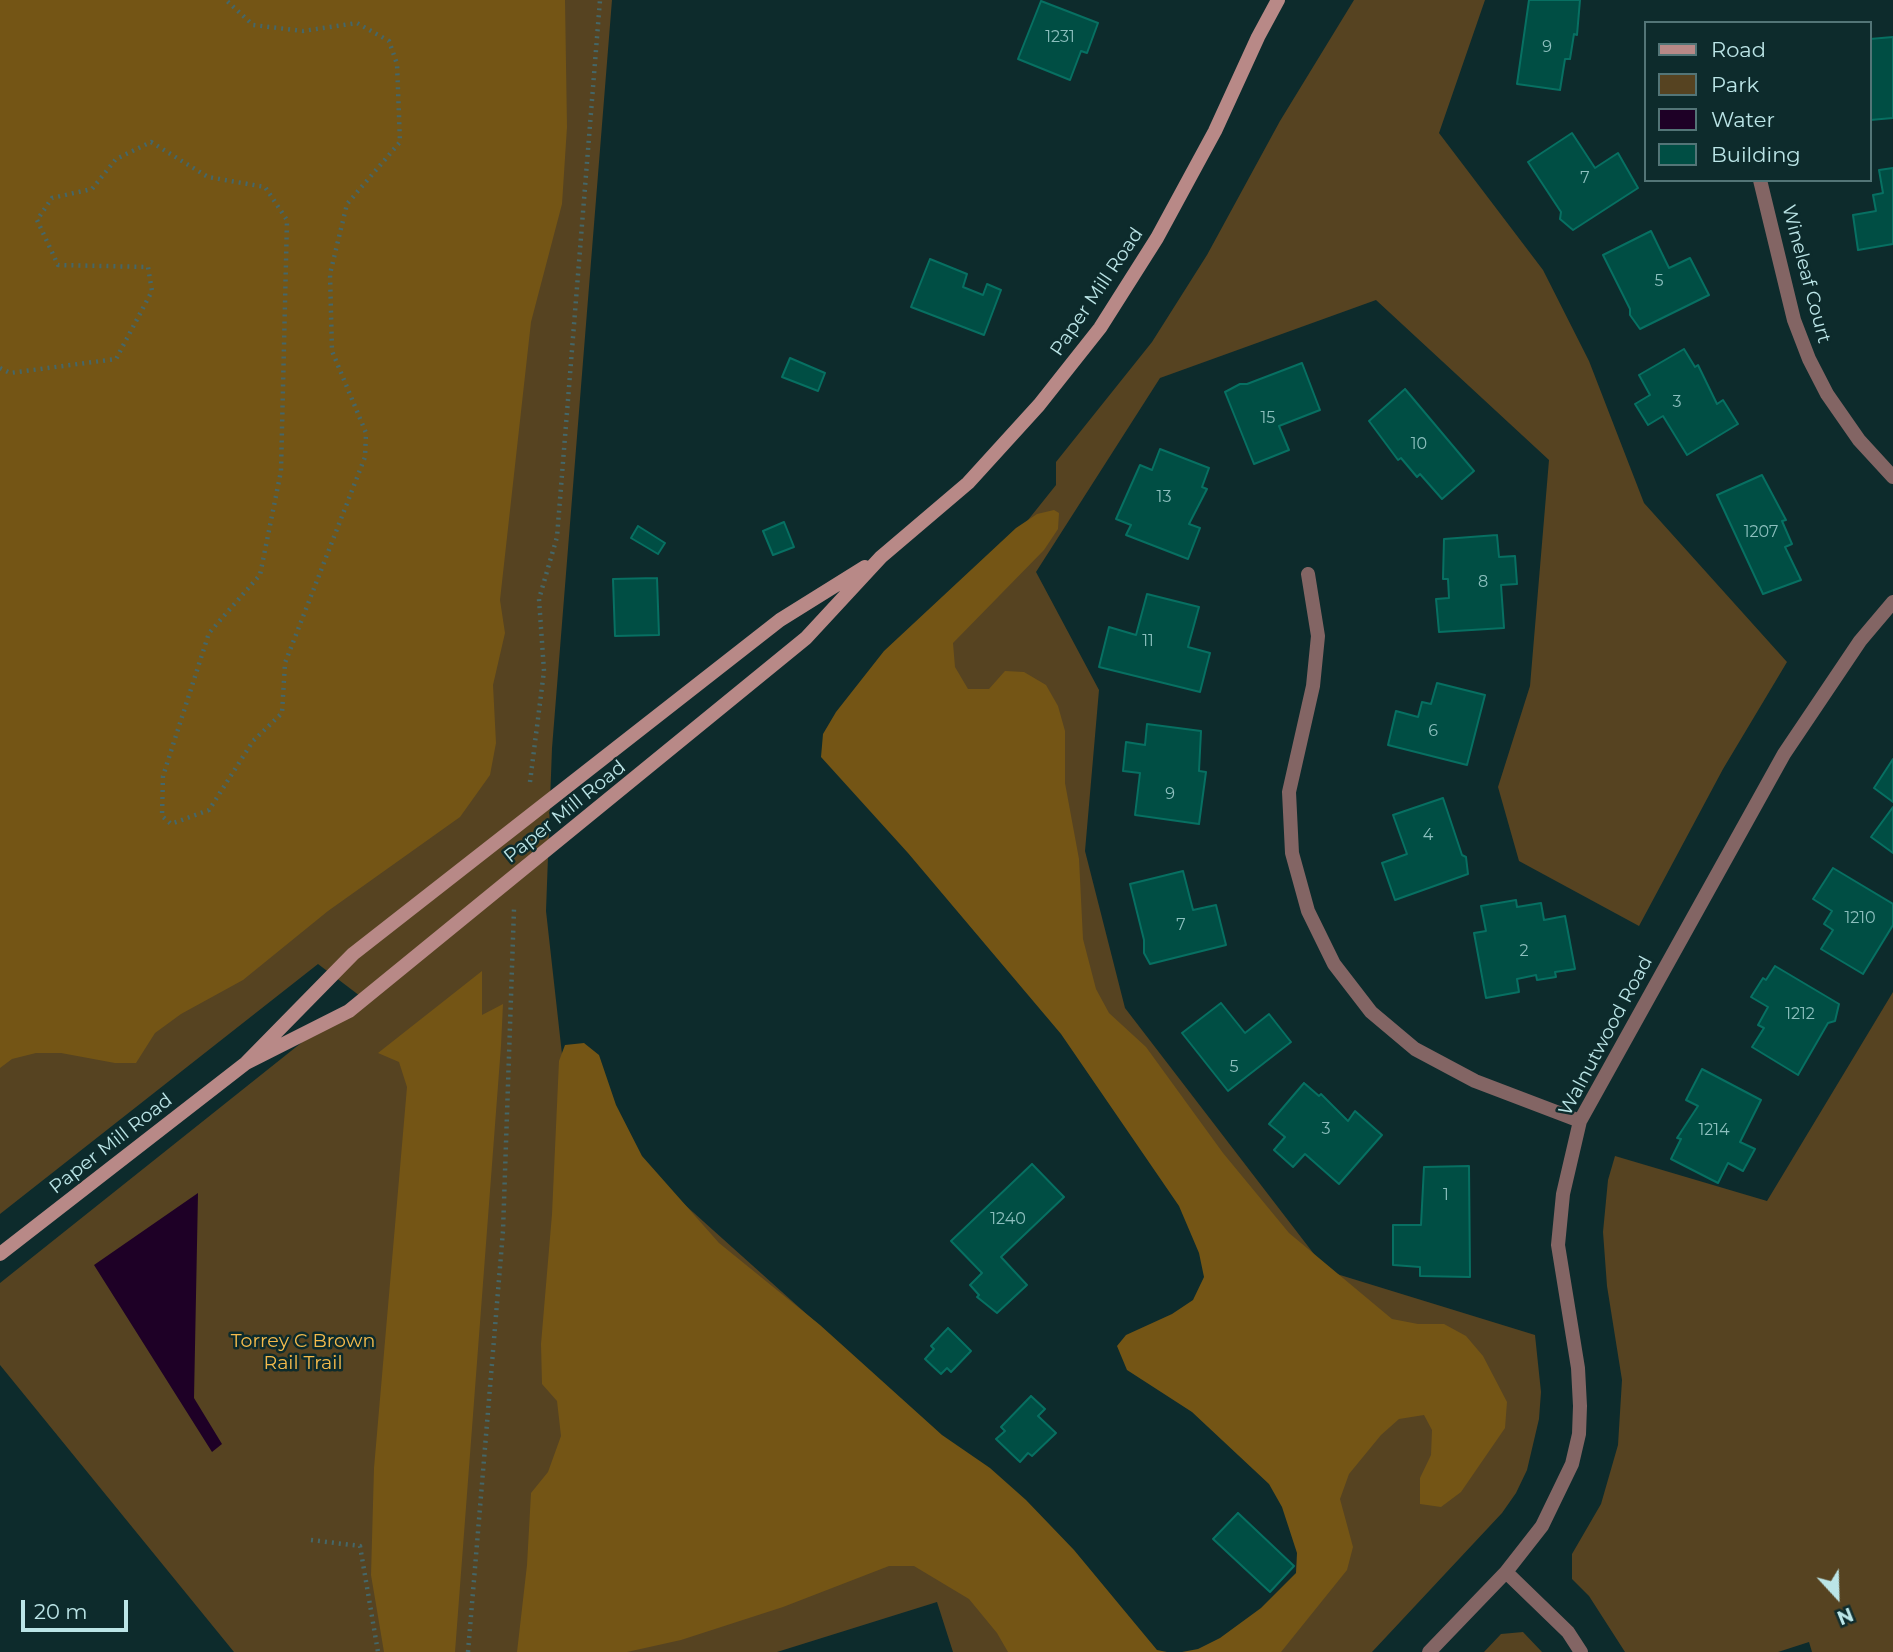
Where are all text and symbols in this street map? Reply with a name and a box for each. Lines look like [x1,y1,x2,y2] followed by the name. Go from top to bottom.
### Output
[1644,21,1872,182] legend
[1045,27,1075,47] house number: 1231
[1542,37,1552,57] house number: 9
[1711,37,1766,62] text: Road
[1711,72,1759,97] text: Park
[1711,107,1775,132] text: Water
[1711,142,1801,167] text: Building
[1580,168,1590,188] house number: 7
[1777,202,1835,346] street label: Wineleaf Court
[1046,224,1148,360] street label: Paper Mill Road
[1654,271,1664,291] house number: 5
[1672,392,1682,412] house number: 3
[1261,408,1275,428] house number: 15
[1411,434,1427,454] house number: 10
[1157,487,1171,507] house number: 13
[1744,522,1778,542] house number: 1207
[1478,572,1488,592] house number: 8
[1142,631,1154,651] house number: 11
[1428,721,1438,741] house number: 6
[500,756,630,868] street label: Paper Mill Road
[1165,784,1175,804] house number: 9
[1423,825,1433,845] house number: 4
[1844,908,1876,928] house number: 1210
[1176,915,1186,935] house number: 7
[1519,941,1529,961] house number: 2
[1554,952,1658,1120] street label: Walnutwood Road
[1785,1004,1815,1024] house number: 1212
[1229,1057,1239,1077] house number: 5
[45,1089,177,1199] street label: Paper Mill Road
[1321,1119,1331,1139] house number: 3
[1698,1120,1730,1140] house number: 1214
[1443,1185,1449,1205] house number: 1
[990,1209,1026,1229] house number: 1240
[231,1330,375,1374] park label: Torrey C Brown Rail Trail
[1802,1561,1872,1631] north arrow
[24,1586,131,1630] scale bar
[34,1599,88,1624] text: 20 m
[1834,1602,1856,1629] text: N

